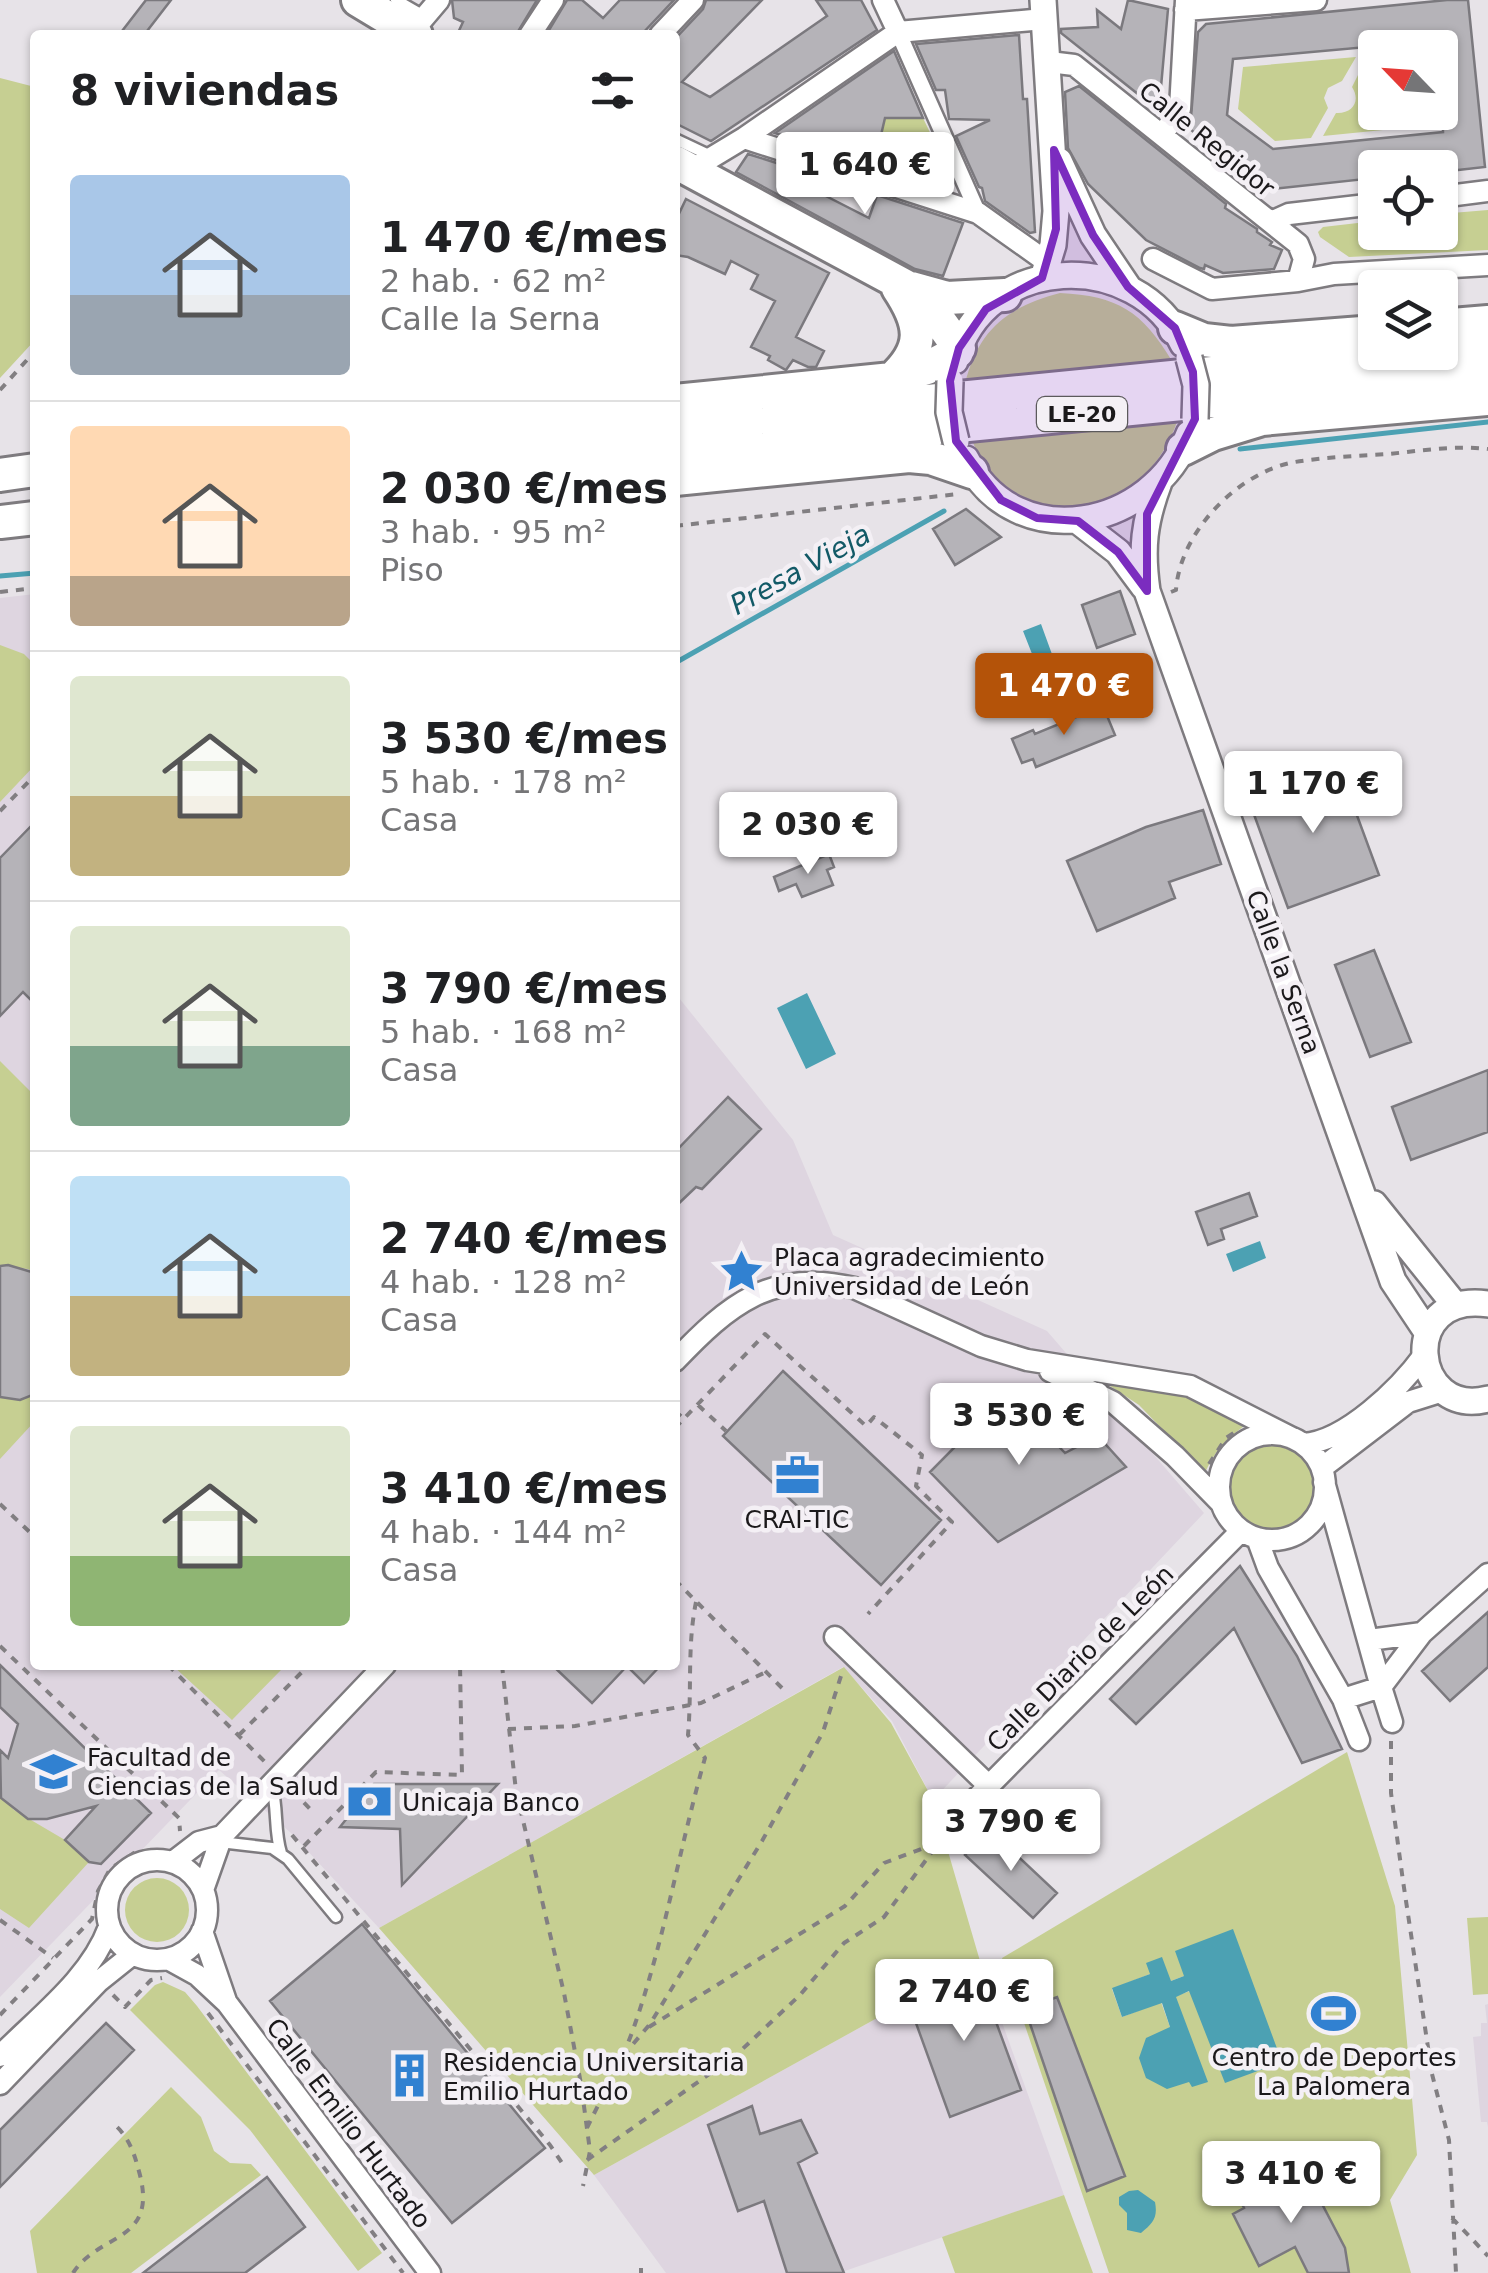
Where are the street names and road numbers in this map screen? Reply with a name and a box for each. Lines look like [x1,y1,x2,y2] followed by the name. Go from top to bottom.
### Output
[1133,76,1281,203] street label: Calle Regidor
[1037,397,1127,431] road number: LE-20
[1240,886,1327,1058] street label: Calle la Serna
[981,1559,1179,1757] street label: Calle Diario de León
[260,2013,437,2234] street label: Calle Emilio Hurtado

